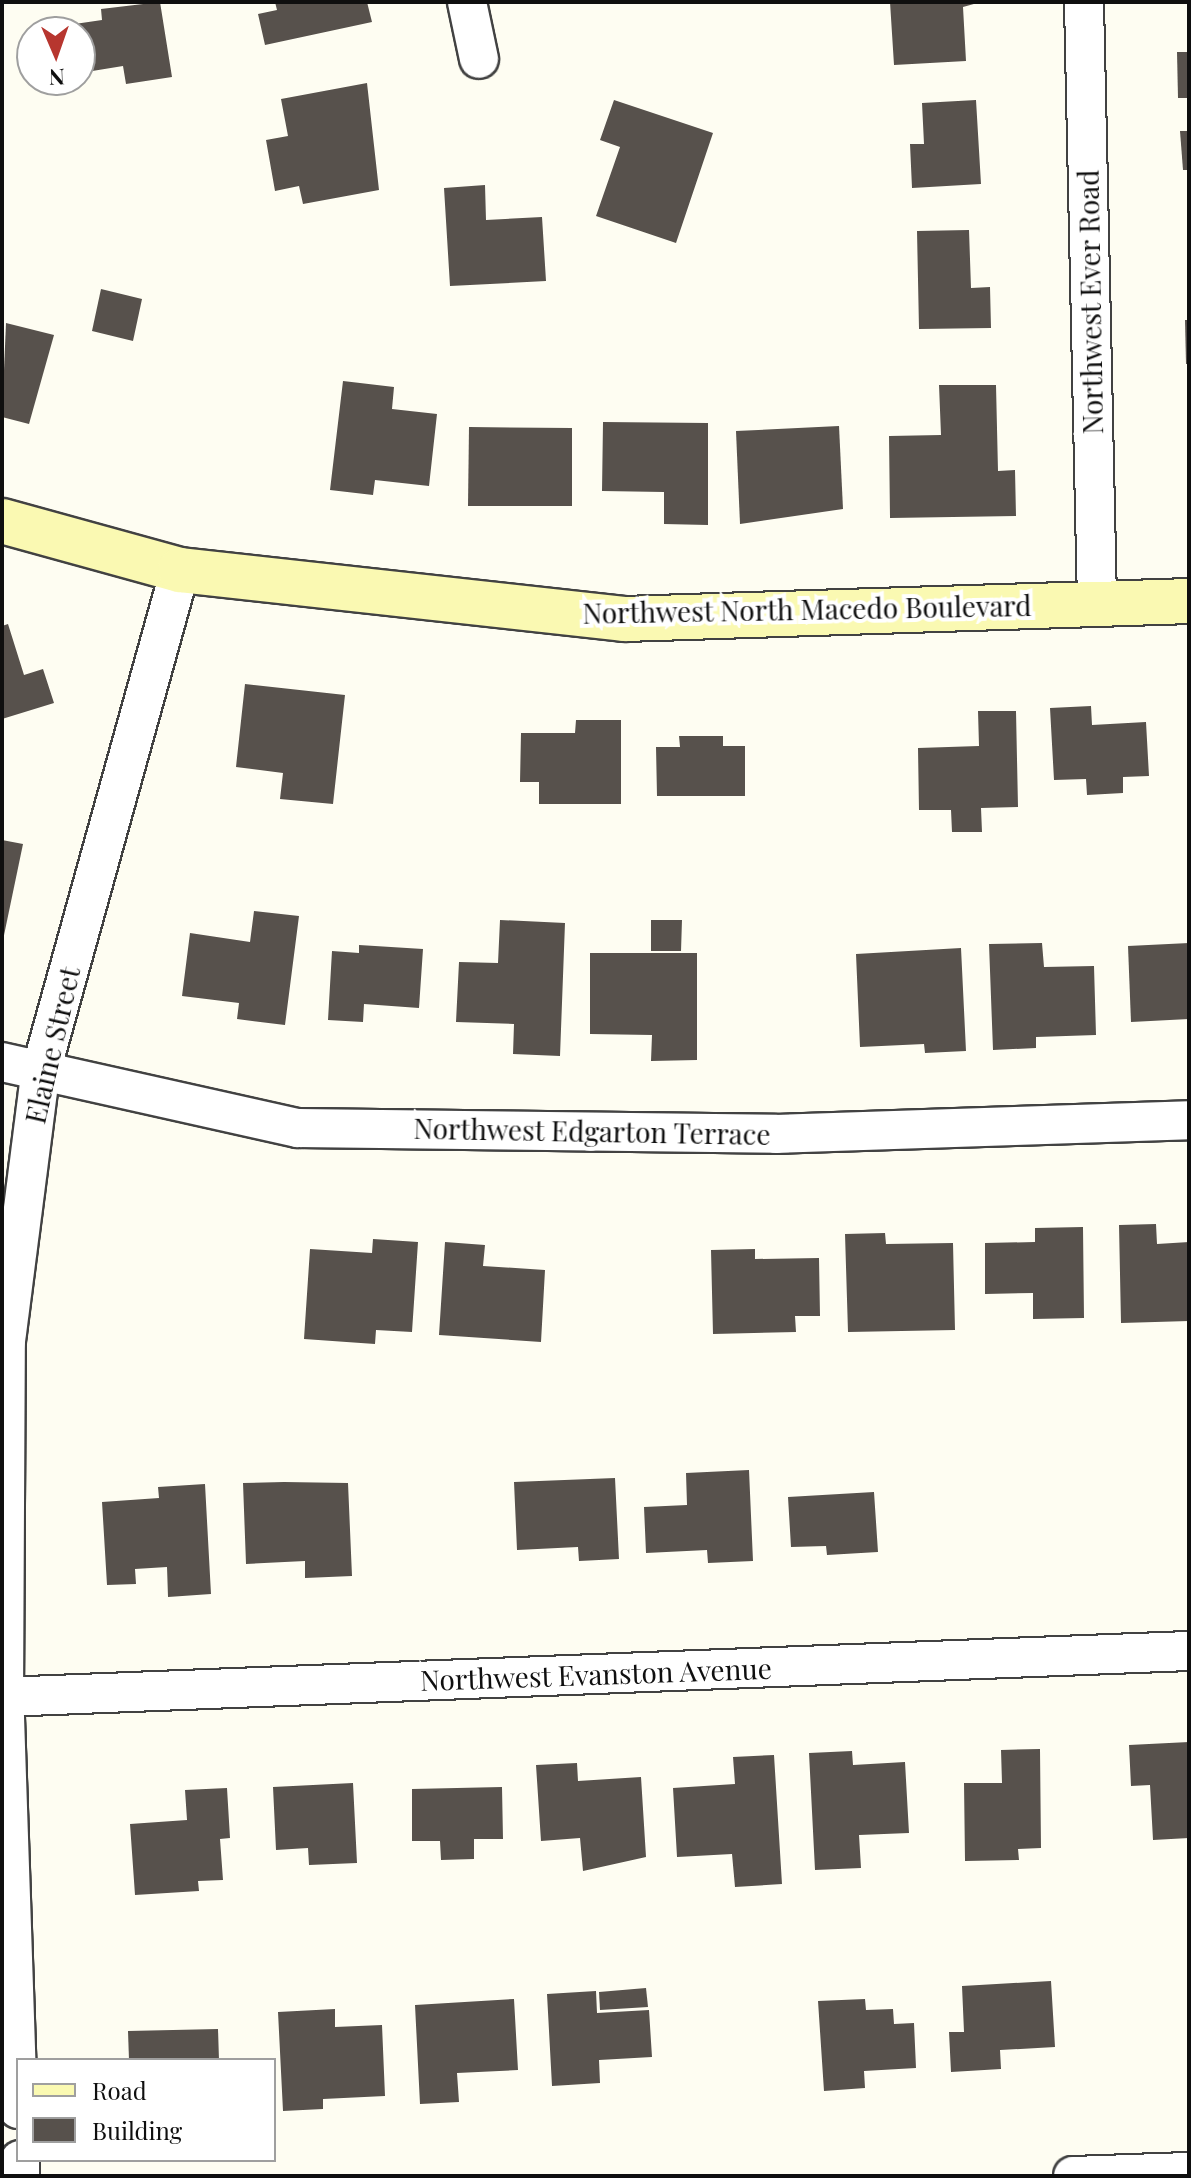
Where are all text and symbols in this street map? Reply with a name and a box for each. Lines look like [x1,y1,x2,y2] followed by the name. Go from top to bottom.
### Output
[16,16,96,96] north arrow
[48,63,65,93] text: N
[1071,169,1109,435] street label: Northwest Ever Road
[582,588,1032,630] street label: Northwest North Macedo Boulevard
[18,963,86,1127] street label: Elaine Street
[413,1111,771,1151] street label: Northwest Edgarton Terrace
[419,1651,773,1697] street label: Northwest Evanston Avenue
[16,2058,276,2162] legend
[92,2074,147,2106] text: Road
[92,2114,182,2146] text: Building

